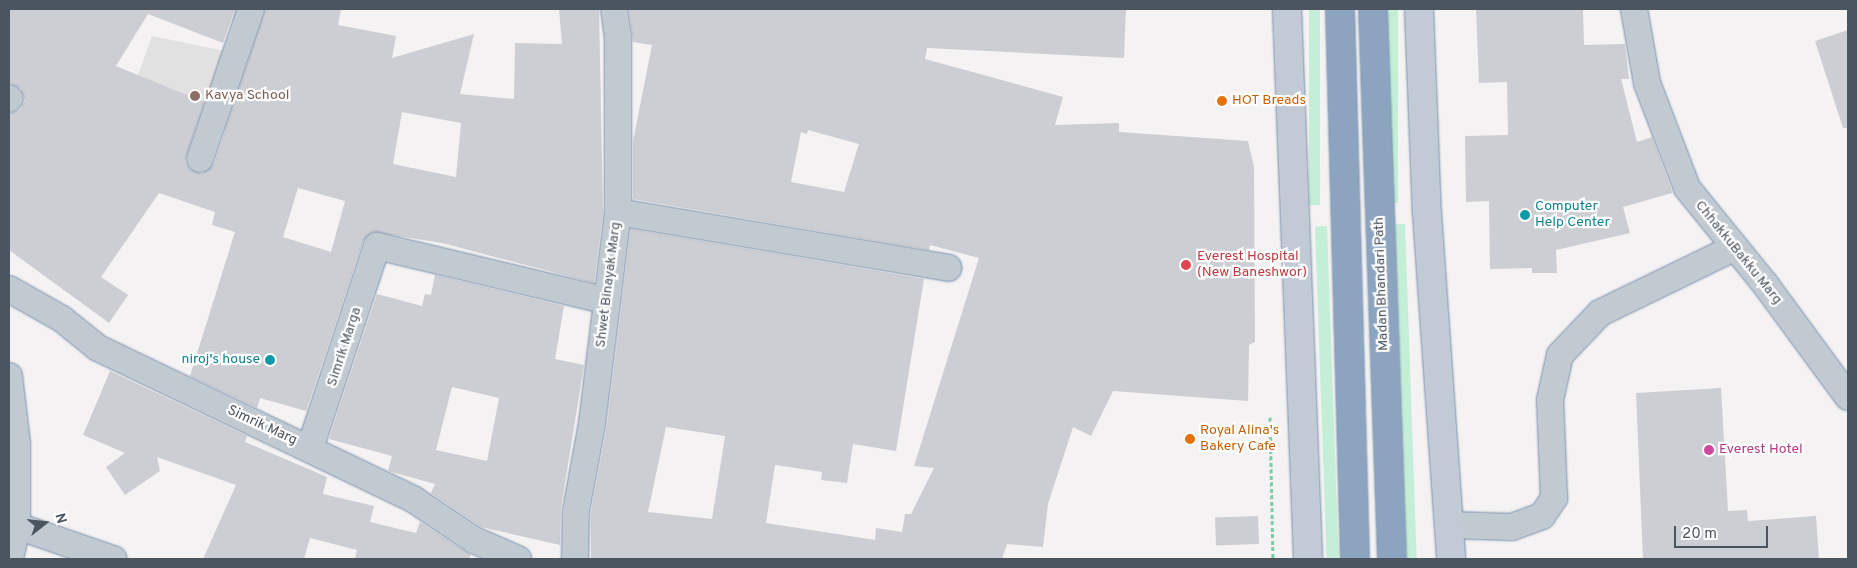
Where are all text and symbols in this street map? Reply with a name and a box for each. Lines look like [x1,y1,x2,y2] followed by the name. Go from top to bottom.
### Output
[205,88,289,104] place label: Kavya School
[189,90,201,102] marker: Kavya School
[1232,93,1307,109] place label: HOT Breads
[1216,95,1228,107] marker: HOT Breads
[1691,198,1785,308] street label: ChhakkuBakku Marg
[1535,199,1610,232] place label: Computer Help Center
[1519,209,1531,221] marker: Computer Help Center
[1371,217,1393,351] street label: Madan Bhandari Path
[593,221,625,349] street label: Shwet Binayak Marg
[1197,249,1307,282] place label: Everest Hospital (New Baneshwor)
[1179,258,1193,272] marker: Everest Hospital (New Baneshwor)
[324,305,366,389] street label: Simrik Marga
[182,352,260,368] place label: niroj's house
[264,354,276,366] marker: niroj's house
[224,403,300,449] street label: Simrik Marg
[1200,423,1280,456] place label: Royal Alina's Bakery Cafe
[1184,433,1196,445] marker: Royal Alina's Bakery Cafe
[1719,442,1803,458] place label: Everest Hotel
[1703,444,1715,456] marker: Everest Hotel
[20,498,70,548] north arrow
[50,512,69,526] text: N
[1677,516,1771,548] scale bar
[1682,525,1717,544] text: 20 m

